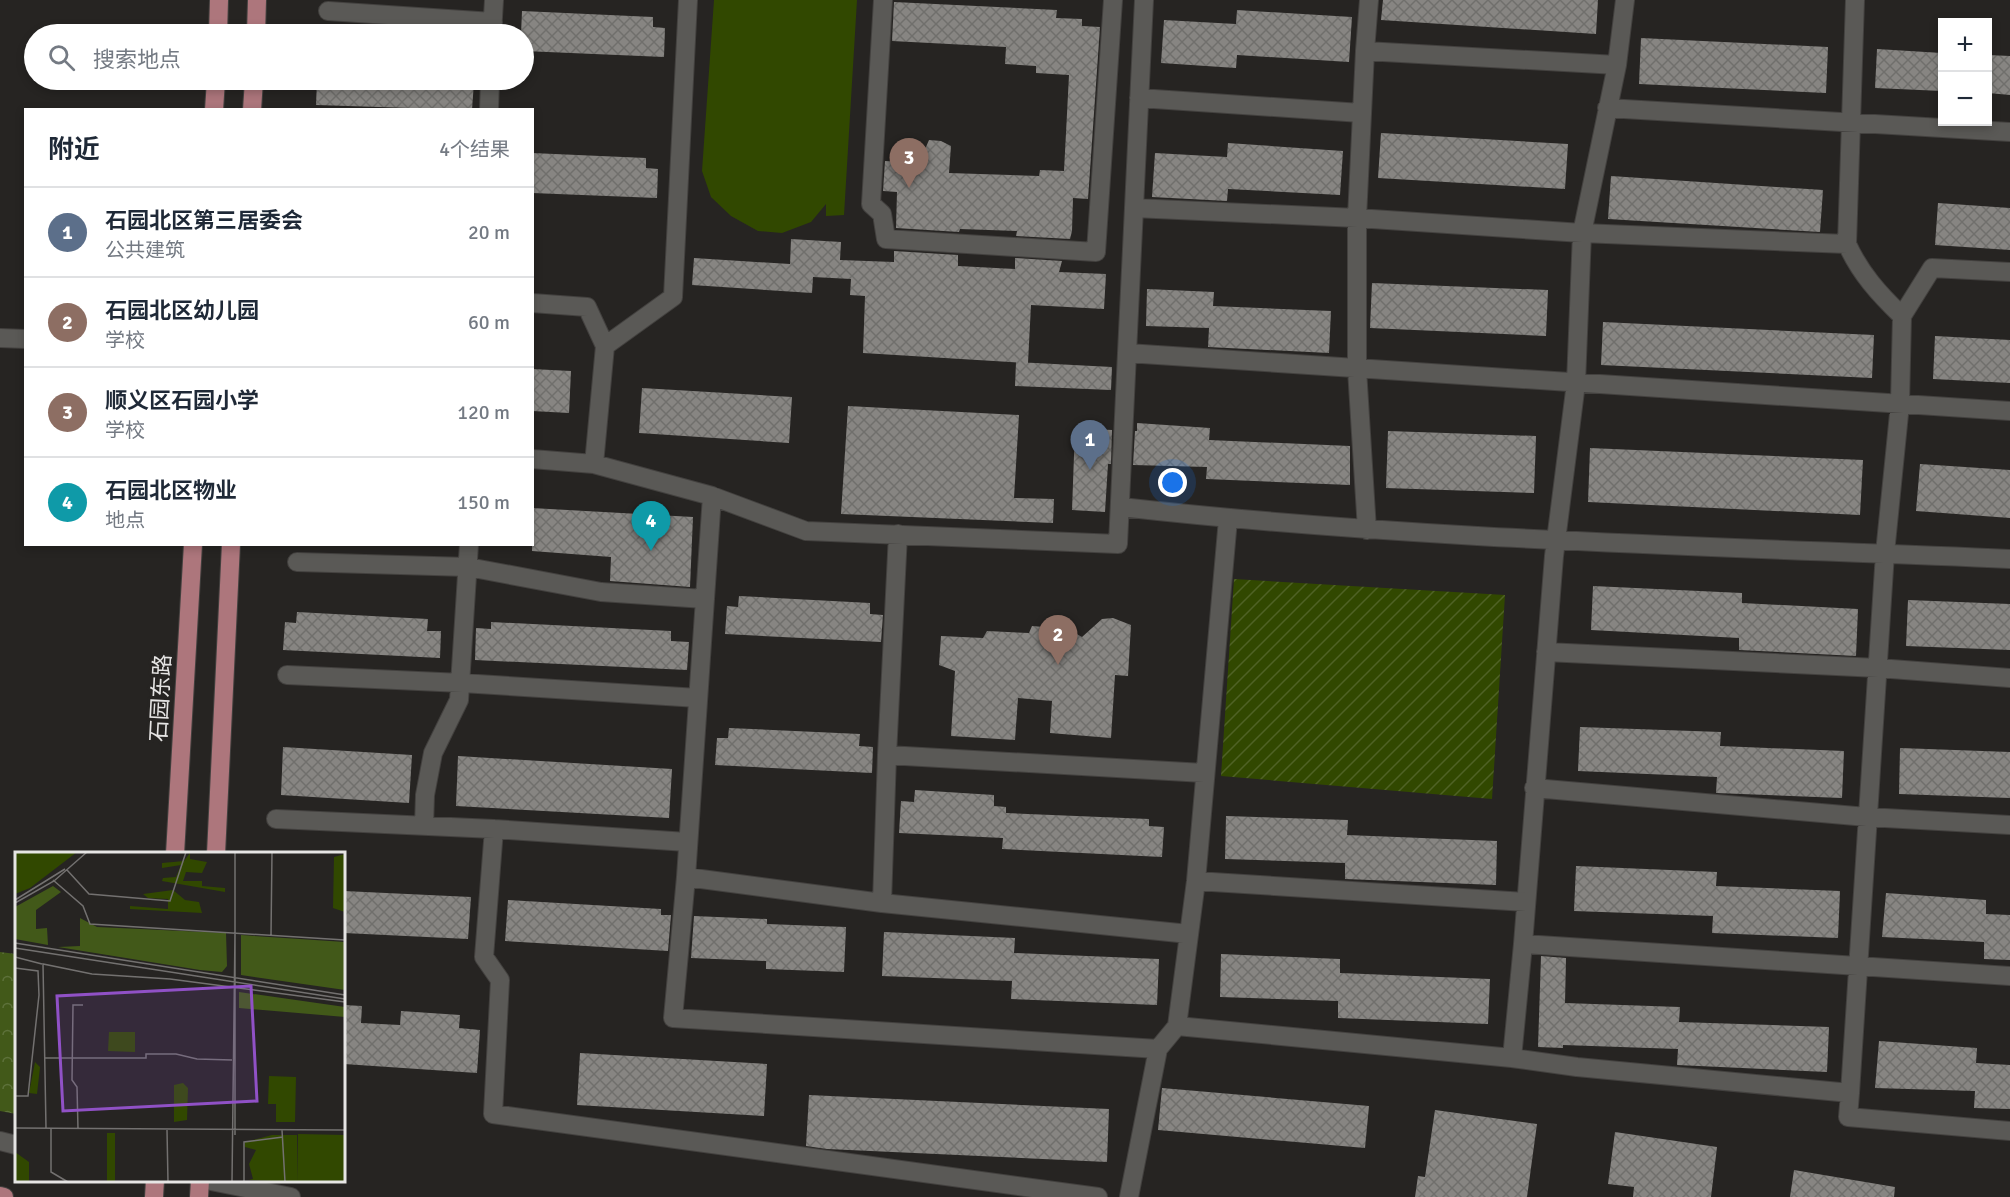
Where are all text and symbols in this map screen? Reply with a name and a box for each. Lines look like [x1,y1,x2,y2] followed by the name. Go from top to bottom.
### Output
[1938,18,1992,126] map controls
[1938,18,1992,72] button: +
[24,24,534,90] search box
[45,41,78,74] icon: search
[93,46,181,73] text: 搜索地点
[1938,72,1992,126] button: −
[48,134,100,166] text: 附近
[439,137,510,162] text: 4个结果
[890,138,928,188] pin: 3
[105,207,303,234] text: 石园北区第三居委会
[62,220,73,245] text: 1
[468,220,510,245] text: 20 m
[105,238,185,263] text: 公共建筑
[105,297,259,324] text: 石园北区幼儿园
[62,310,73,335] text: 2
[468,310,510,335] text: 60 m
[105,328,145,353] text: 学校
[105,387,259,414] text: 顺义区石园小学
[62,400,73,425] text: 3
[457,400,510,425] text: 120 m
[105,418,145,443] text: 学校
[1070,420,1110,470] pin: 1
[1158,468,1187,497] your location
[105,477,237,504] text: 石园北区物业
[62,490,73,515] text: 4
[457,490,510,515] text: 150 m
[632,502,670,551] pin: 4
[105,508,145,533] text: 地点
[1038,616,1078,665] pin: 2
[145,653,176,743] street label: 石园东路
[15,852,345,1182] inset map

